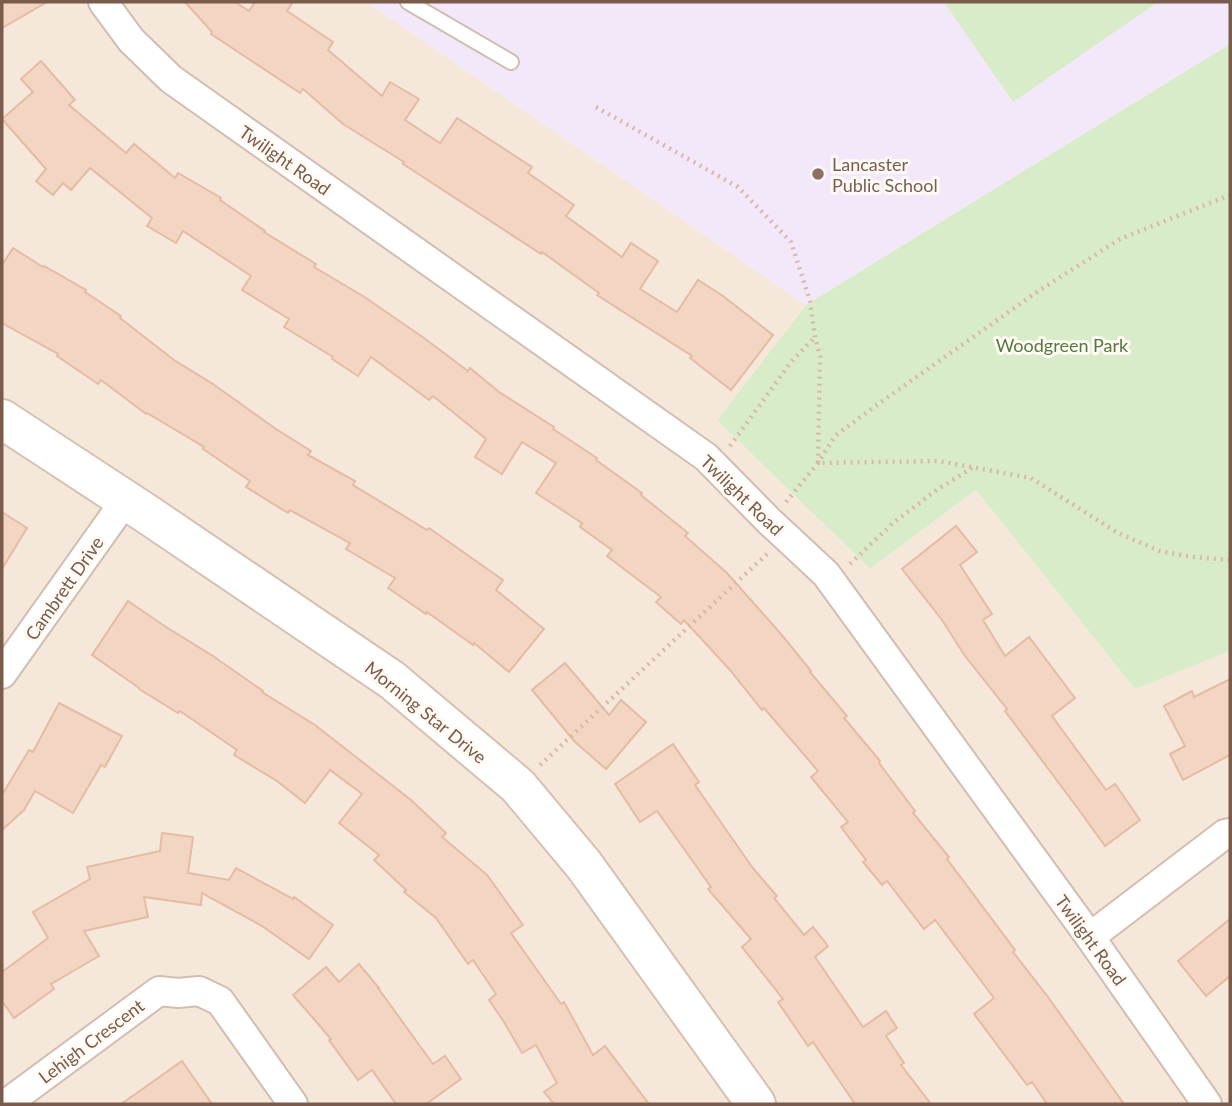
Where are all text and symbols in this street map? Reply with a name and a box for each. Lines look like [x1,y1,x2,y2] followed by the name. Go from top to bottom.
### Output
[235,120,335,200] street label: Twilight Road
[832,153,938,196] place label: Lancaster Public School
[810,166,826,182] marker: Lancaster Public School
[996,334,1129,356] park label: Woodgreen Park
[696,450,788,540] street label: Twilight Road
[20,532,108,644] street label: Cambrett Drive
[361,656,491,768] street label: Morning Star Drive
[1051,891,1131,989] street label: Twilight Road
[34,994,148,1088] street label: Lehigh Crescent

